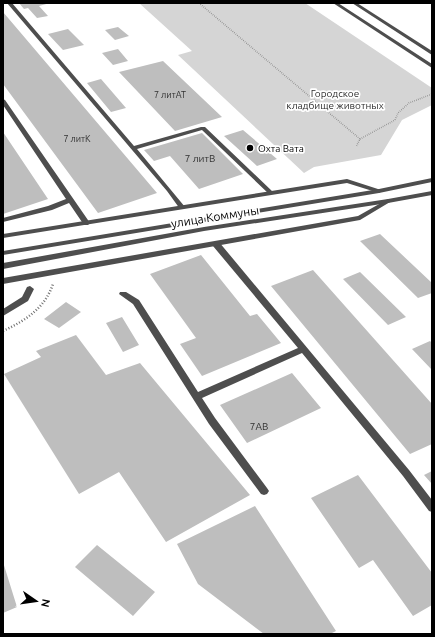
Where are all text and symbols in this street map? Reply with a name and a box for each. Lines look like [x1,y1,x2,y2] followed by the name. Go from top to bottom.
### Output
[286,88,384,111] park label: Городское кладбище животных
[154,90,186,100] house number: 7 литАТ
[63,134,91,144] house number: 7 литК
[245,143,255,153] marker: Охта Вата
[258,143,304,154] place label: Охта Вата
[185,153,215,164] house number: 7 литВ
[170,203,260,230] street label: улица Коммуны
[250,421,268,432] house number: 7АВ
[16,581,56,621] north arrow
[39,598,53,609] text: N

